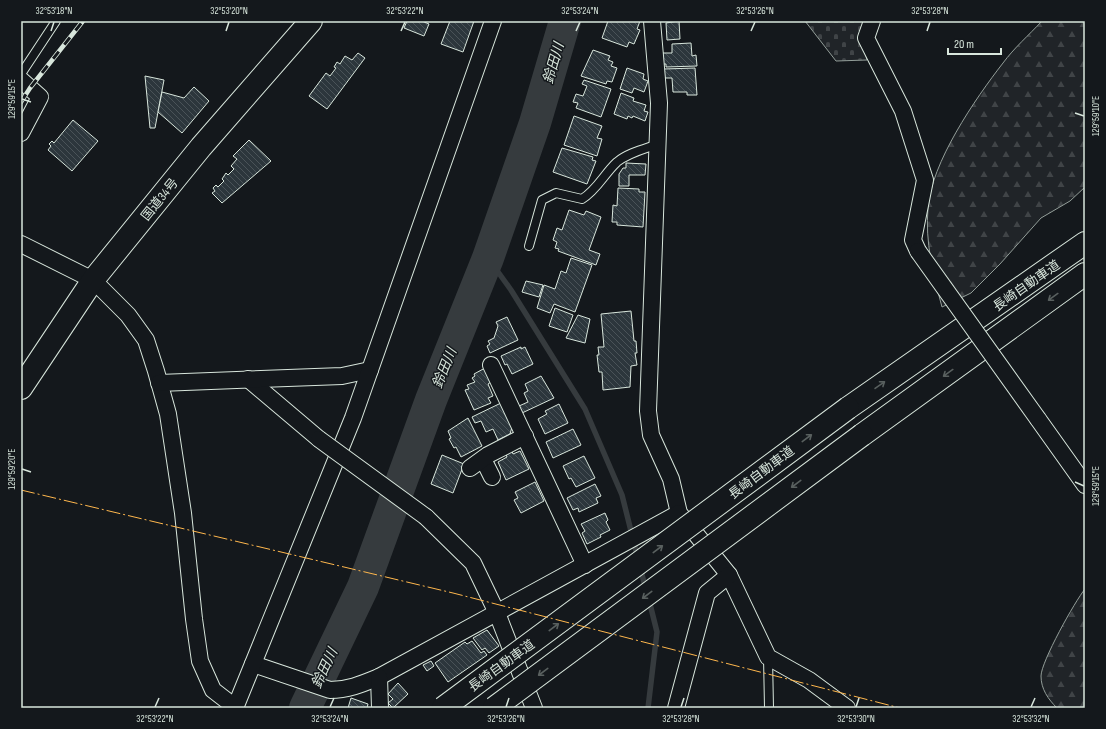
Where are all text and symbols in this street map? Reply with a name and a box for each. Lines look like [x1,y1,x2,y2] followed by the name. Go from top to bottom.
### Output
[36,5,72,17] text: 32°53'18"N
[210,5,248,17] text: 32°53'20"N
[386,5,424,17] text: 32°53'22"N
[561,5,599,17] text: 32°53'24"N
[736,5,774,17] text: 32°53'26"N
[911,5,949,17] text: 32°53'28"N
[948,30,1001,56] scale bar
[954,37,974,52] text: 20 m
[540,39,568,86] water label: 鈴田川
[6,79,18,119] text: 129°59'15"E
[1090,96,1102,136] text: 129°59'10"E
[138,175,182,224] street label: 国道34号
[990,257,1063,315] street label: 長崎自動車道
[1048,293,1059,301] one-way arrow
[429,344,461,391] water label: 鈴田川
[942,369,953,377] one-way arrow
[874,381,885,389] one-way arrow
[801,434,812,442] one-way arrow
[726,443,798,503] street label: 長崎自動車道
[6,449,18,489] text: 129°59'20"E
[1090,466,1102,506] text: 129°59'15"E
[791,480,802,488] one-way arrow
[652,545,663,553] one-way arrow
[642,590,653,599] one-way arrow
[548,623,559,631] one-way arrow
[465,636,538,695] street label: 長崎自動車道
[308,644,342,691] water label: 鈴田川
[537,668,548,676] one-way arrow
[136,713,174,725] text: 32°53'22"N
[311,713,349,725] text: 32°53'24"N
[487,713,525,725] text: 32°53'26"N
[662,713,700,725] text: 32°53'28"N
[837,713,875,725] text: 32°53'30"N
[1012,713,1050,725] text: 32°53'32"N

